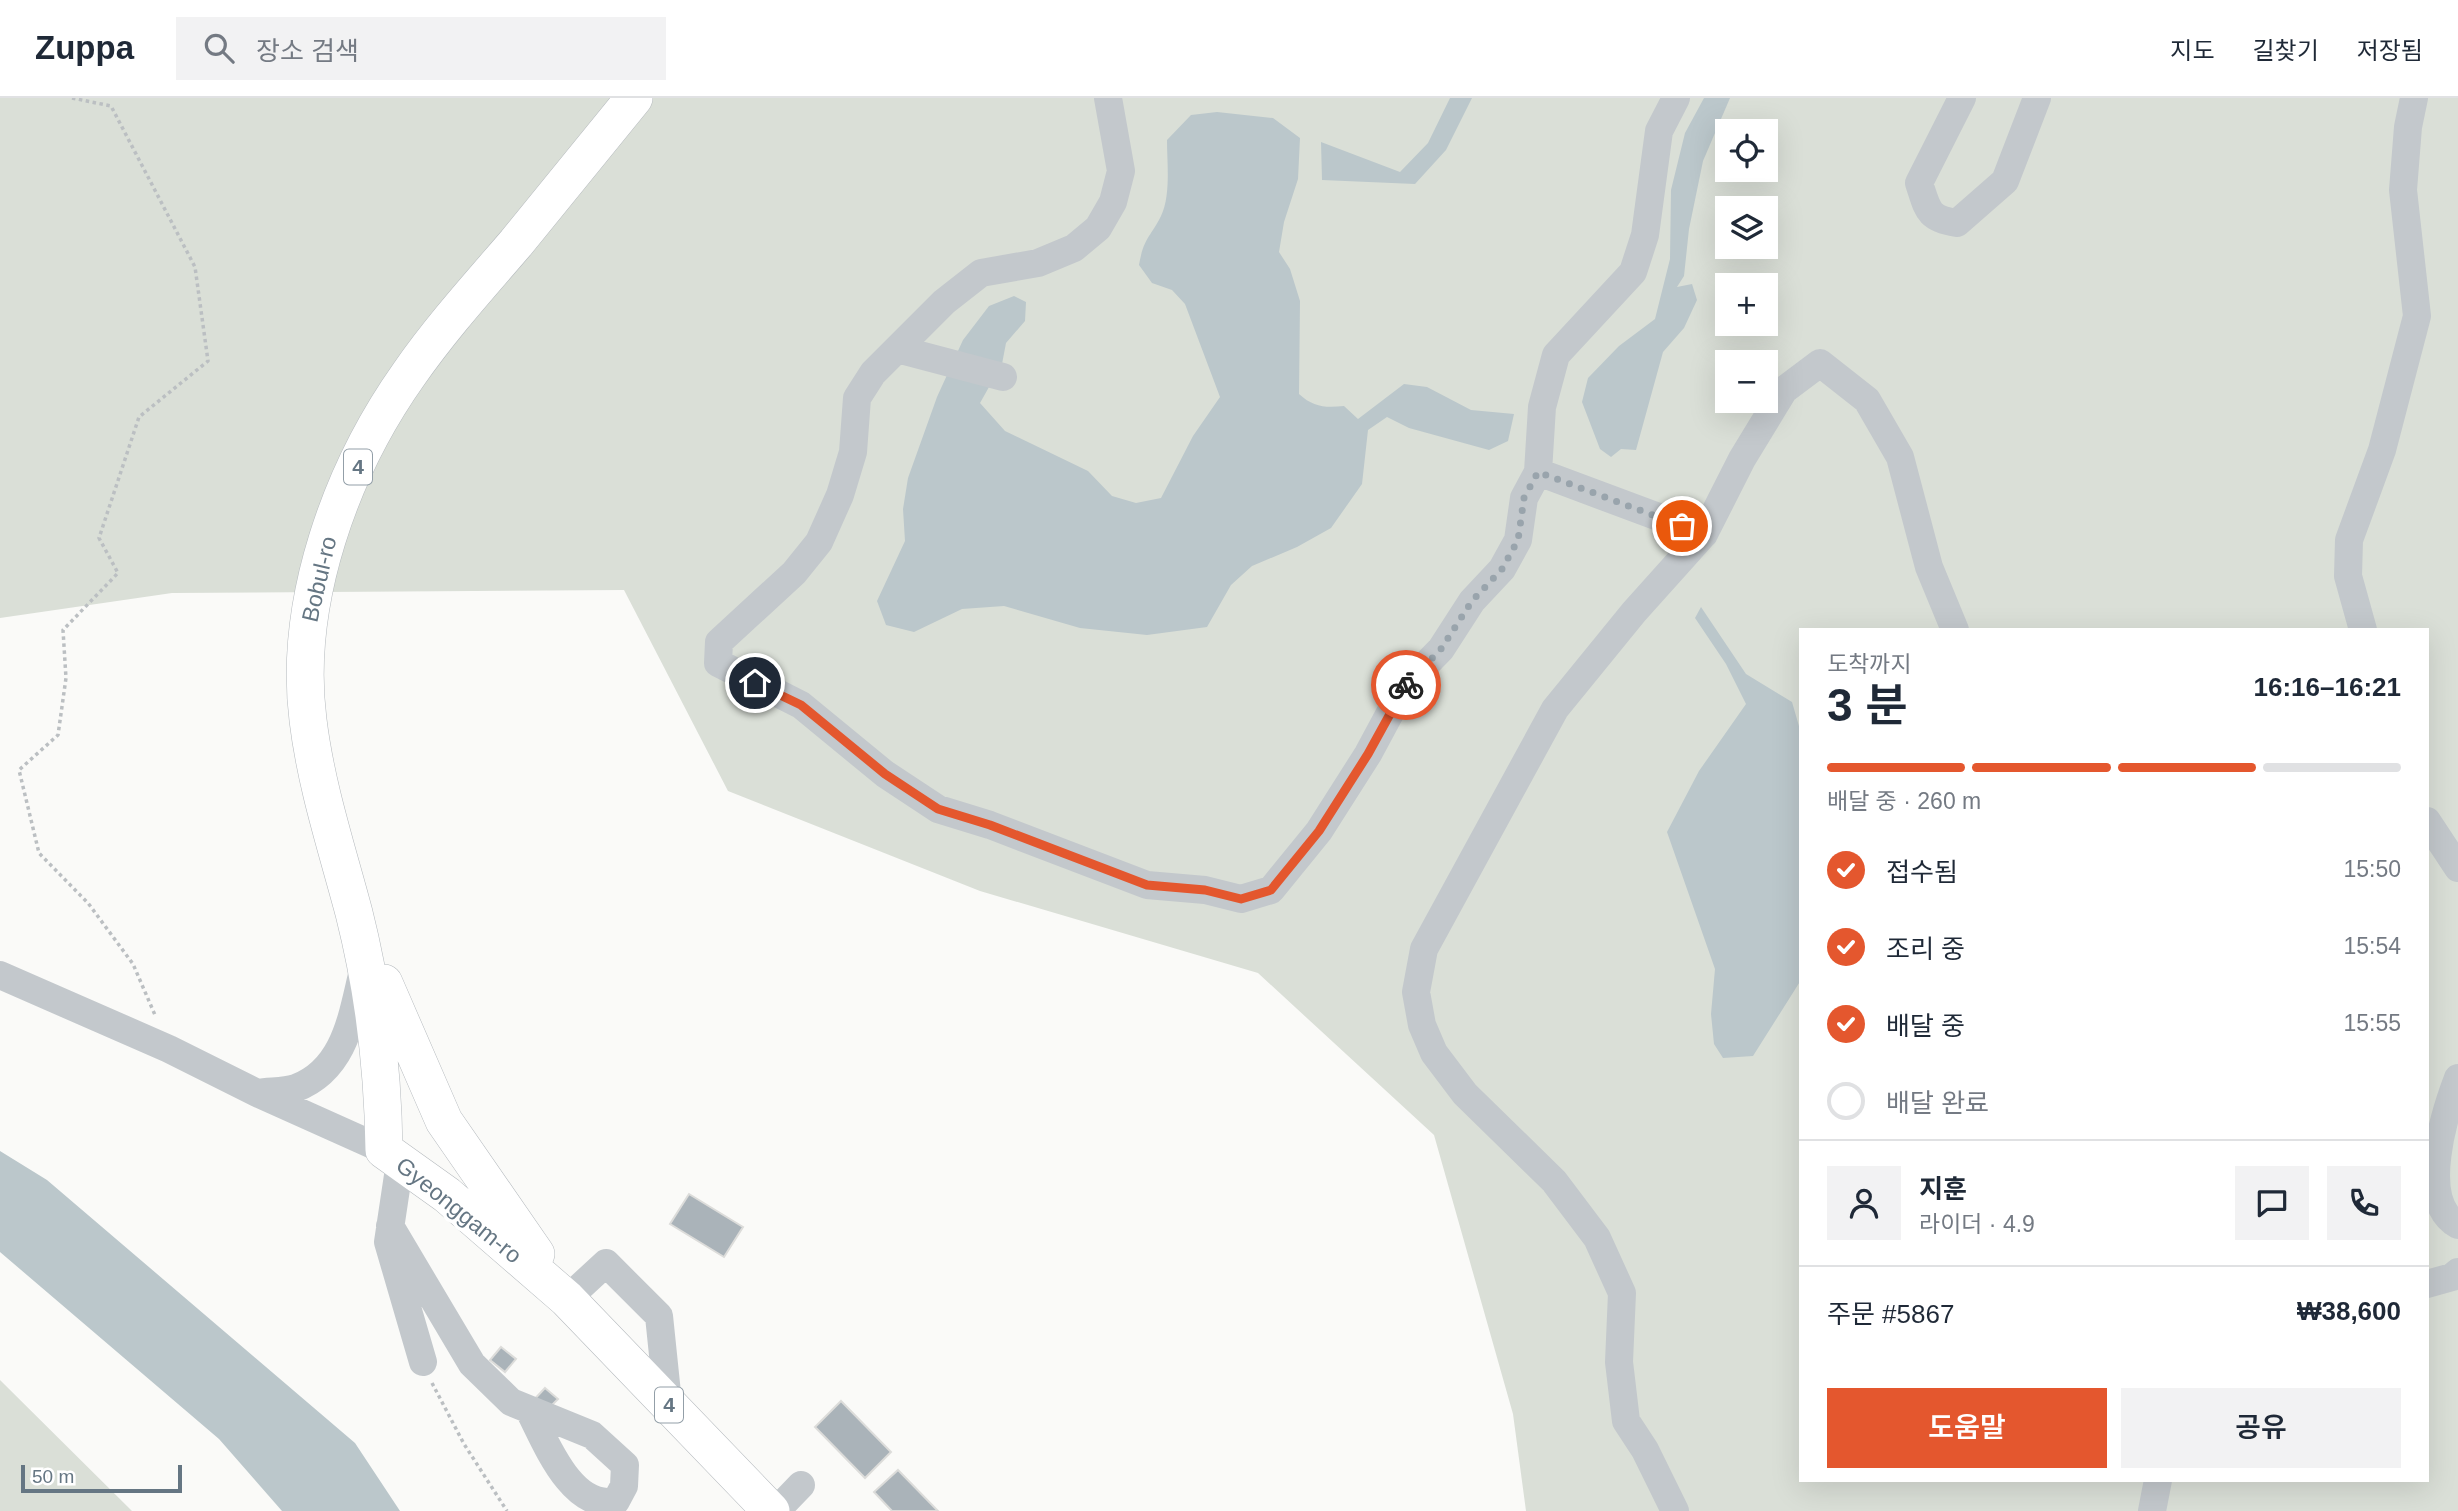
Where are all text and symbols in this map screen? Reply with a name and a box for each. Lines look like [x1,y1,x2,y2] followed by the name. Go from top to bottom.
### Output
[176,17,666,80] search box
[35,29,134,66] text: Zuppa
[200,29,238,67] icon: search
[256,36,359,66] text: 장소 검색
[2170,37,2215,64] text: 지도
[2253,37,2319,64] text: 길찾기
[2357,37,2423,64] text: 저장됨
[1715,119,1778,413] map controls
[1715,119,1778,182] button: locate
[1715,196,1778,259] button: layers
[1715,273,1778,336] button: +
[1715,350,1778,413] button: −
[344,450,372,484] road number: 4
[1652,496,1712,556] pin
[1663,507,1701,545] icon: bag
[297,534,341,624] street label: Bobul-ro
[1371,650,1441,720] courier
[1827,651,1912,677] text: 도착까지
[725,653,785,713] pin
[736,664,774,702] icon: home
[1387,666,1425,704] icon: bike
[2254,672,2401,702] text: 16:16–16:21
[1827,679,1908,731] text: 3 분
[1827,788,1981,814] text: 배달 중 · 260 m
[1827,851,1865,889] icon: check
[2343,856,2401,882] text: 15:50
[1886,857,1958,887] text: 접수됨
[1827,928,1865,966] icon: check
[2343,933,2401,959] text: 15:54
[1886,934,1965,964] text: 조리 중
[1827,1005,1865,1043] icon: check
[2343,1010,2401,1036] text: 15:55
[1886,1011,1965,1041] text: 배달 중
[1886,1088,1989,1118] text: 배달 완료
[391,1152,527,1268] street label: Gyeonggam-ro
[1827,1166,1901,1240] button: person
[2235,1166,2309,1240] button: chat
[2327,1166,2401,1240] button: phone
[1919,1174,1967,1204] text: 지훈
[1919,1211,2035,1237] text: 라이더 · 4.9
[2297,1296,2401,1326] text: ₩38,600
[1827,1299,1954,1329] text: 주문 #5867
[655,1388,683,1422] road number: 4
[1827,1388,2107,1468] button: 도움말
[2121,1388,2401,1468] button: 공유
[21,1462,182,1494] scale bar
[32,1466,74,1487] text: 50 m

